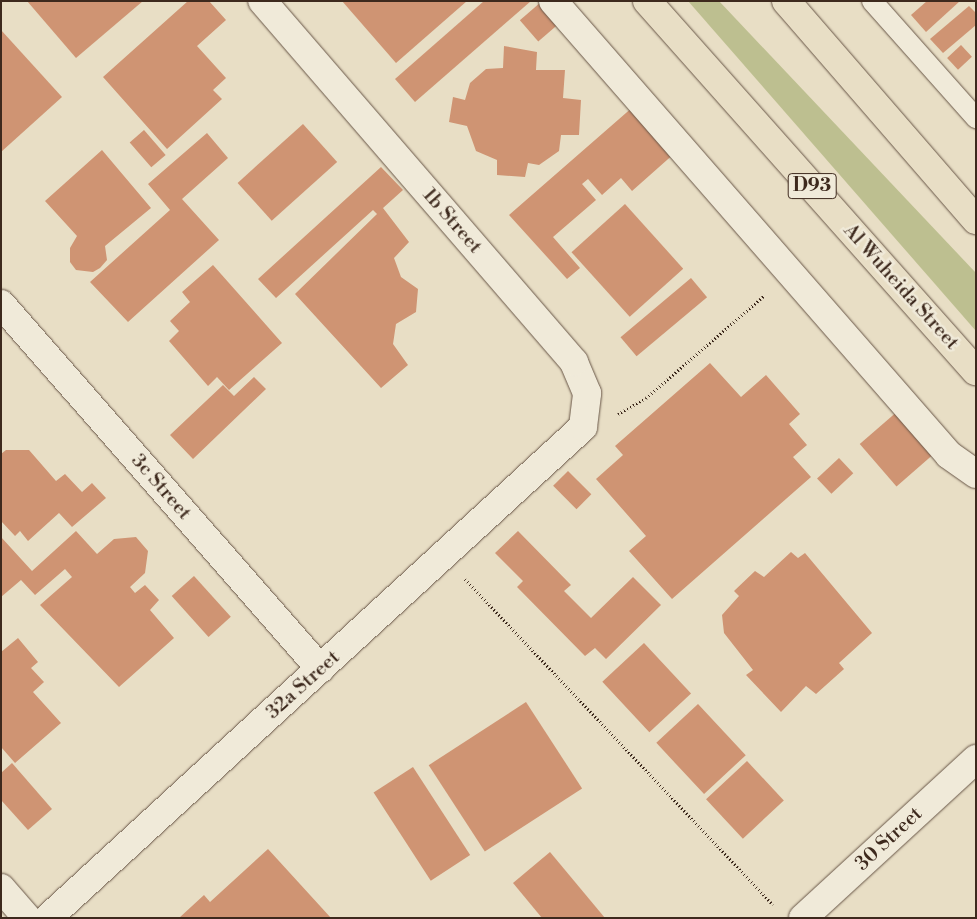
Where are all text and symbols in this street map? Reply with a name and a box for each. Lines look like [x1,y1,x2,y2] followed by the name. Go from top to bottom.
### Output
[787,170,837,202] road number: D93
[417,184,487,258] street label: 1b Street
[838,219,964,355] street label: Al Wuheida Street
[126,449,196,525] street label: 3c Street
[261,646,345,724] street label: 32a Street
[851,802,927,876] street label: 30 Street

